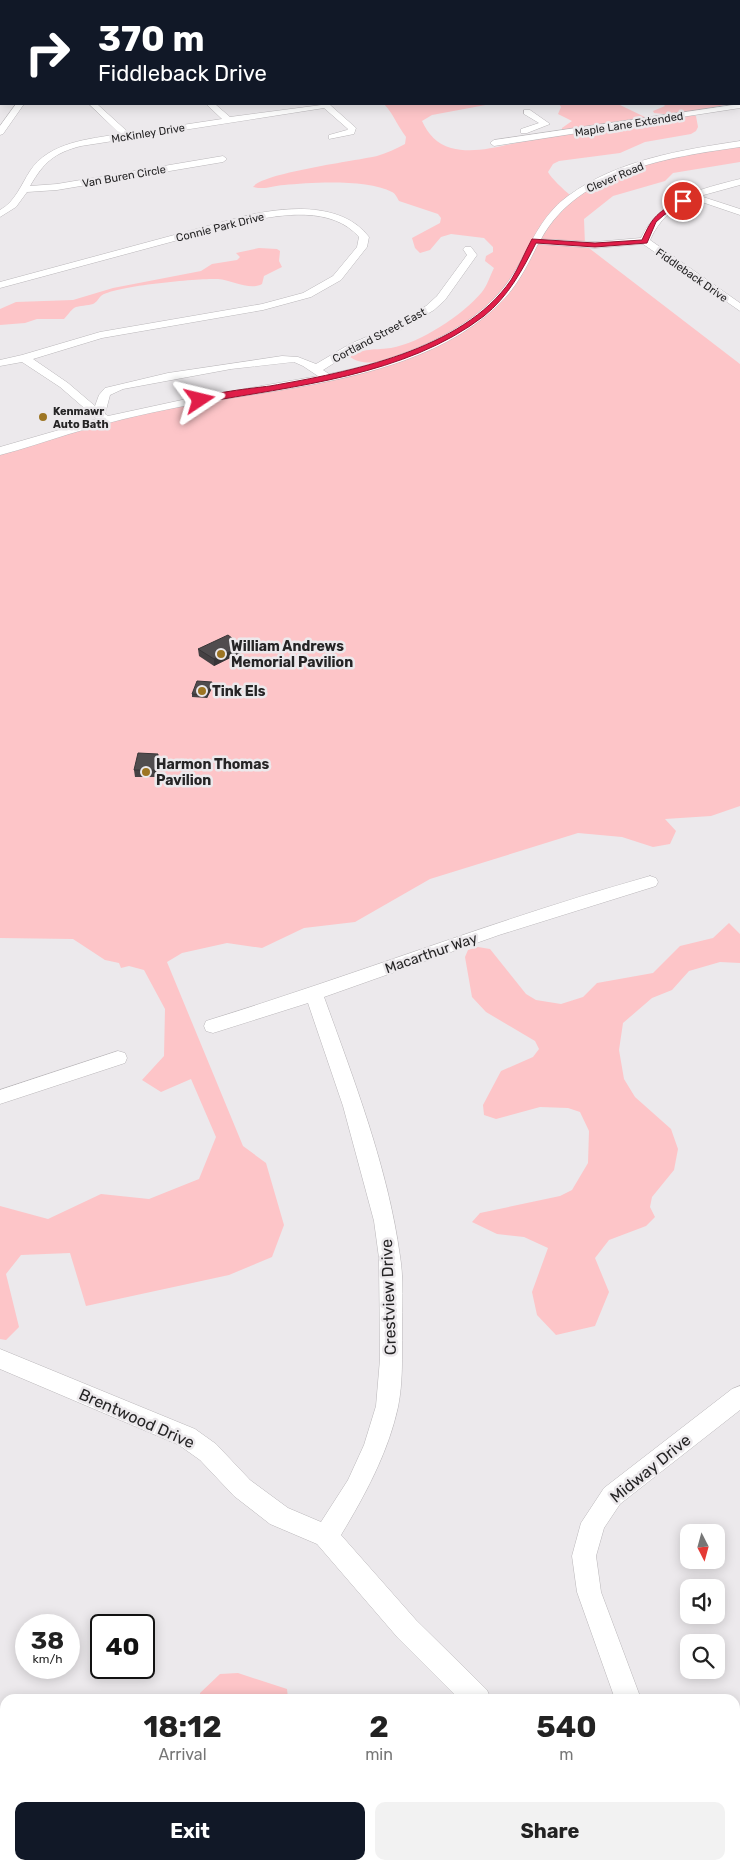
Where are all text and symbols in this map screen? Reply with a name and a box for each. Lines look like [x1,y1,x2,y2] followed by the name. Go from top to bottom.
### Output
[98,18,204,60] text: 370 m
[15,20,80,85] icon: right
[98,60,267,87] text: Fiddleback Drive
[574,109,684,139] street label: Maple Lane Extended
[110,121,186,146] street label: McKinley Drive
[585,160,646,195] street label: Clever Road
[81,163,167,190] street label: Van Buren Circle
[662,180,704,222] pin
[669,187,697,215] icon: arrive
[175,210,266,245] street label: Connie Park Drive
[653,246,730,305] street label: Fiddleback Drive
[330,305,429,366] street label: Cortland Street East
[173,373,225,425] position arrow
[53,405,109,431] place label: Kenmawr Auto Bath
[37,411,49,423] marker: Kenmawr Auto Bath
[231,638,353,671] place label: William Andrews Memorial Pavilion
[215,648,227,660] marker: William Andrews Memorial Pavilion
[212,683,266,700] place label: Tink Els
[196,685,208,697] marker: Tink Els
[156,756,269,789] place label: Harmon Thomas Pavilion
[140,766,152,778] marker: Harmon Thomas Pavilion
[383,930,480,977] street label: Macarthur Way
[377,1238,400,1355] street label: Crestview Drive
[76,1384,197,1452] street label: Brentwood Drive
[606,1430,694,1507] street label: Midway Drive
[680,1524,725,1569] north arrow
[680,1524,725,1679] map controls
[680,1579,725,1624] button: sound
[90,1614,155,1679] speed limit sign: 40
[31,1626,64,1655] text: 38
[680,1634,725,1679] button: search
[33,1652,62,1666] text: km/h
[143,1709,222,1745] text: 18:12
[369,1709,389,1745] text: 2
[536,1709,597,1745] text: 540
[159,1745,207,1764] text: Arrival
[365,1745,393,1764] text: min
[559,1745,574,1764] text: m
[15,1802,365,1860] button: Exit
[375,1802,725,1860] button: Share

